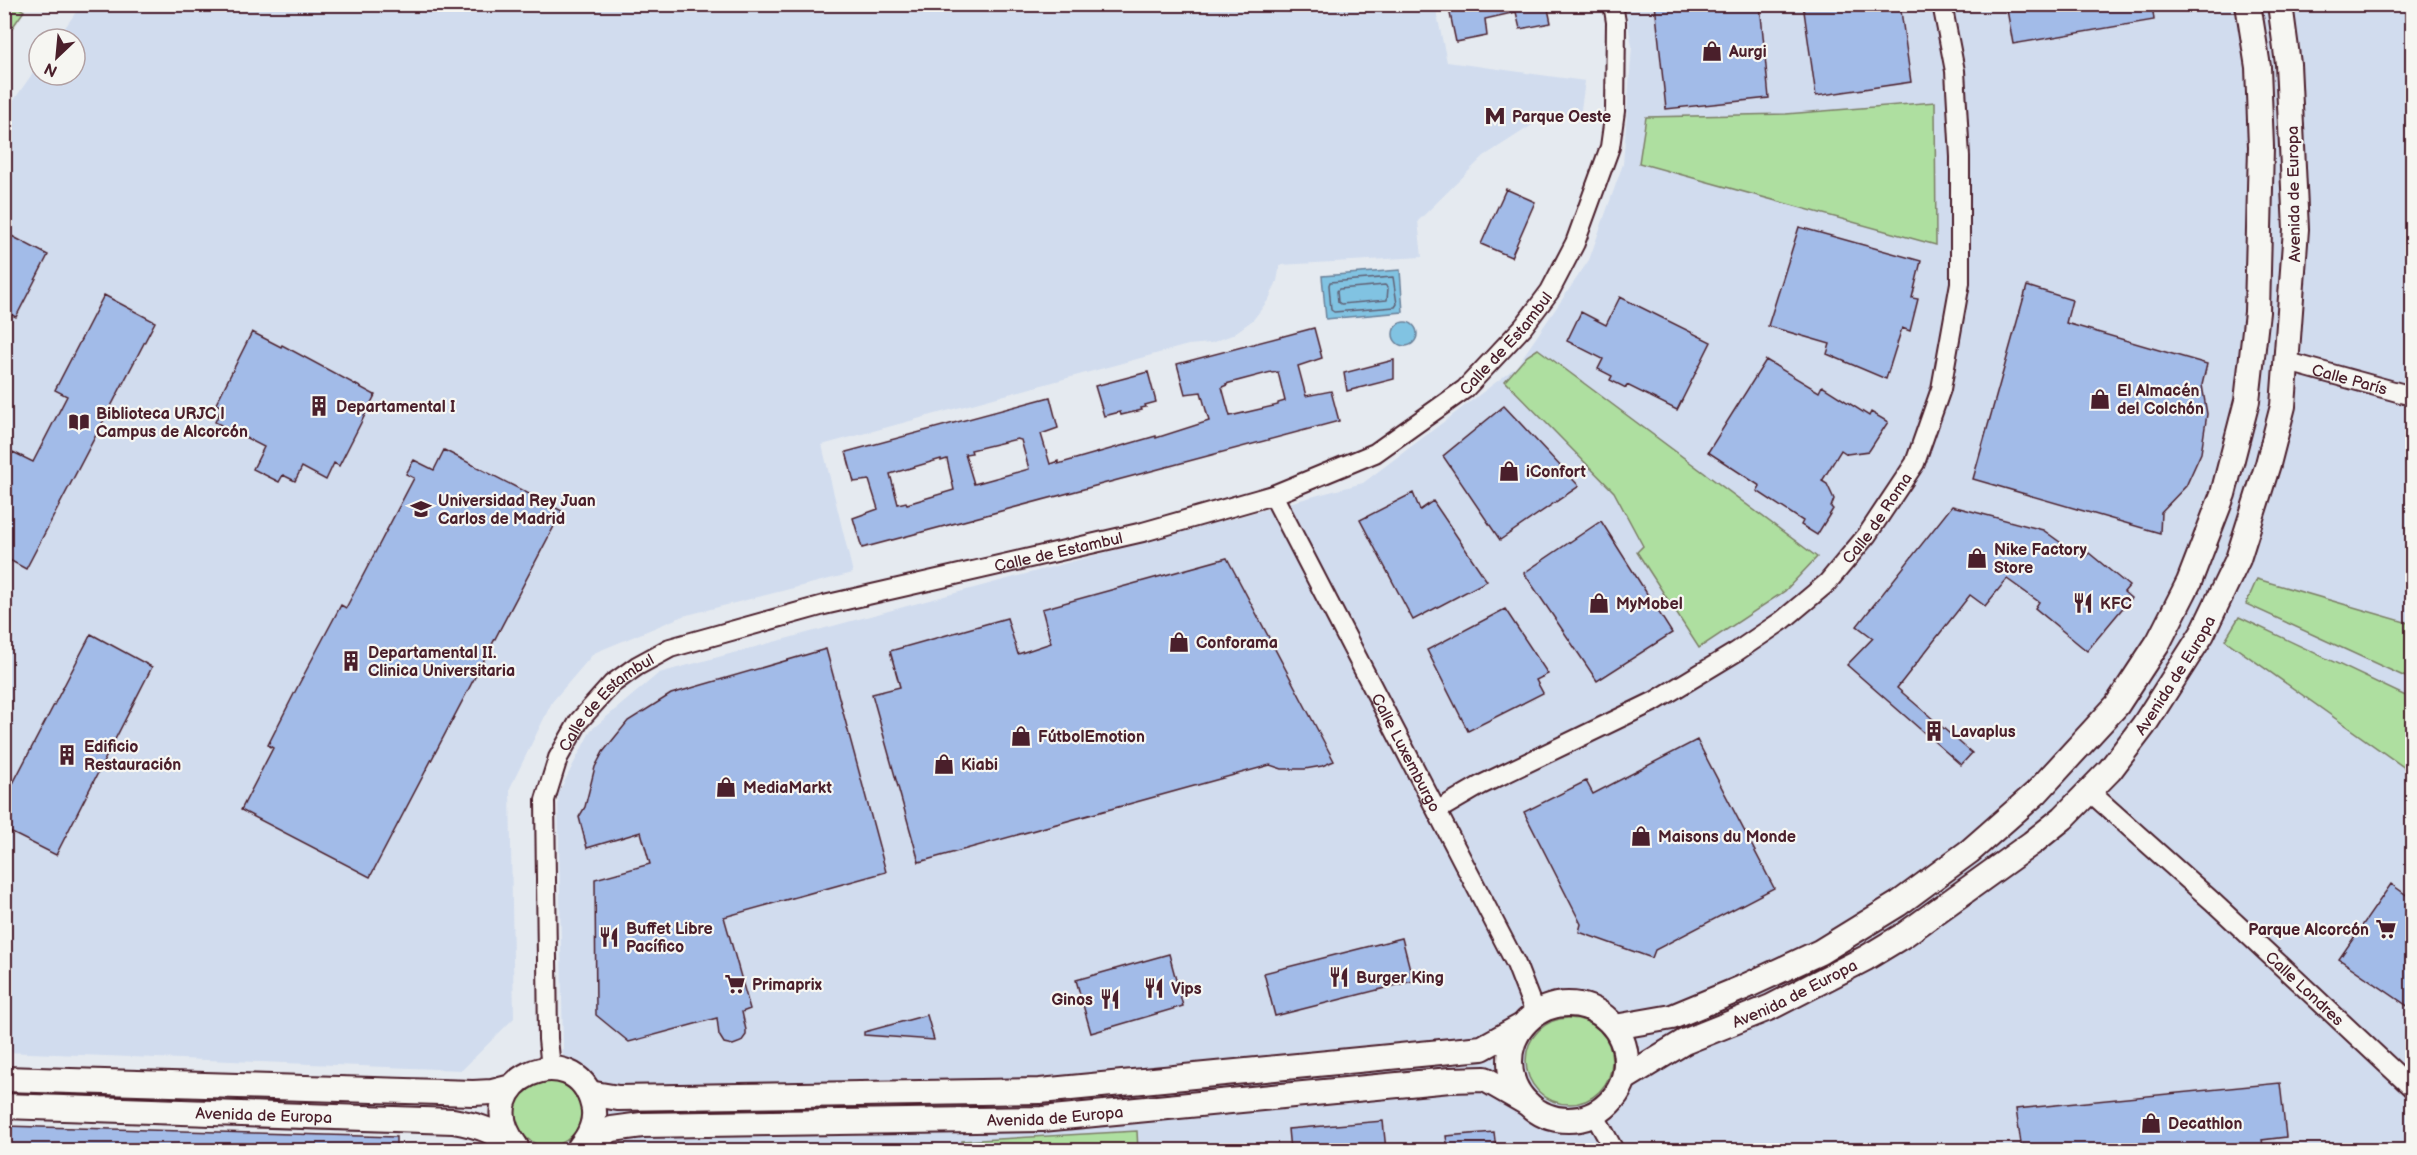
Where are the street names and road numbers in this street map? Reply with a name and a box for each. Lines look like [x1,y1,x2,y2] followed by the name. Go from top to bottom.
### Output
[2284,126,2305,262] street label: Avenida de Europa
[1456,289,1557,400] street label: Calle de Estambul
[2310,361,2389,400] street label: Calle París
[1839,470,1917,568] street label: Calle de Roma
[993,529,1125,577] street label: Calle de Estambul
[2132,613,2220,739] street label: Avenida de Europa
[556,651,658,755] street label: Calle de Estambul
[1367,691,1444,816] street label: Calle Luxemburgo
[2261,948,2347,1030] street label: Calle Londres
[1730,956,1861,1033] street label: Avenida de Europa
[987,1103,1124,1131] street label: Avenida de Europa
[195,1104,332,1128] street label: Avenida de Europa

